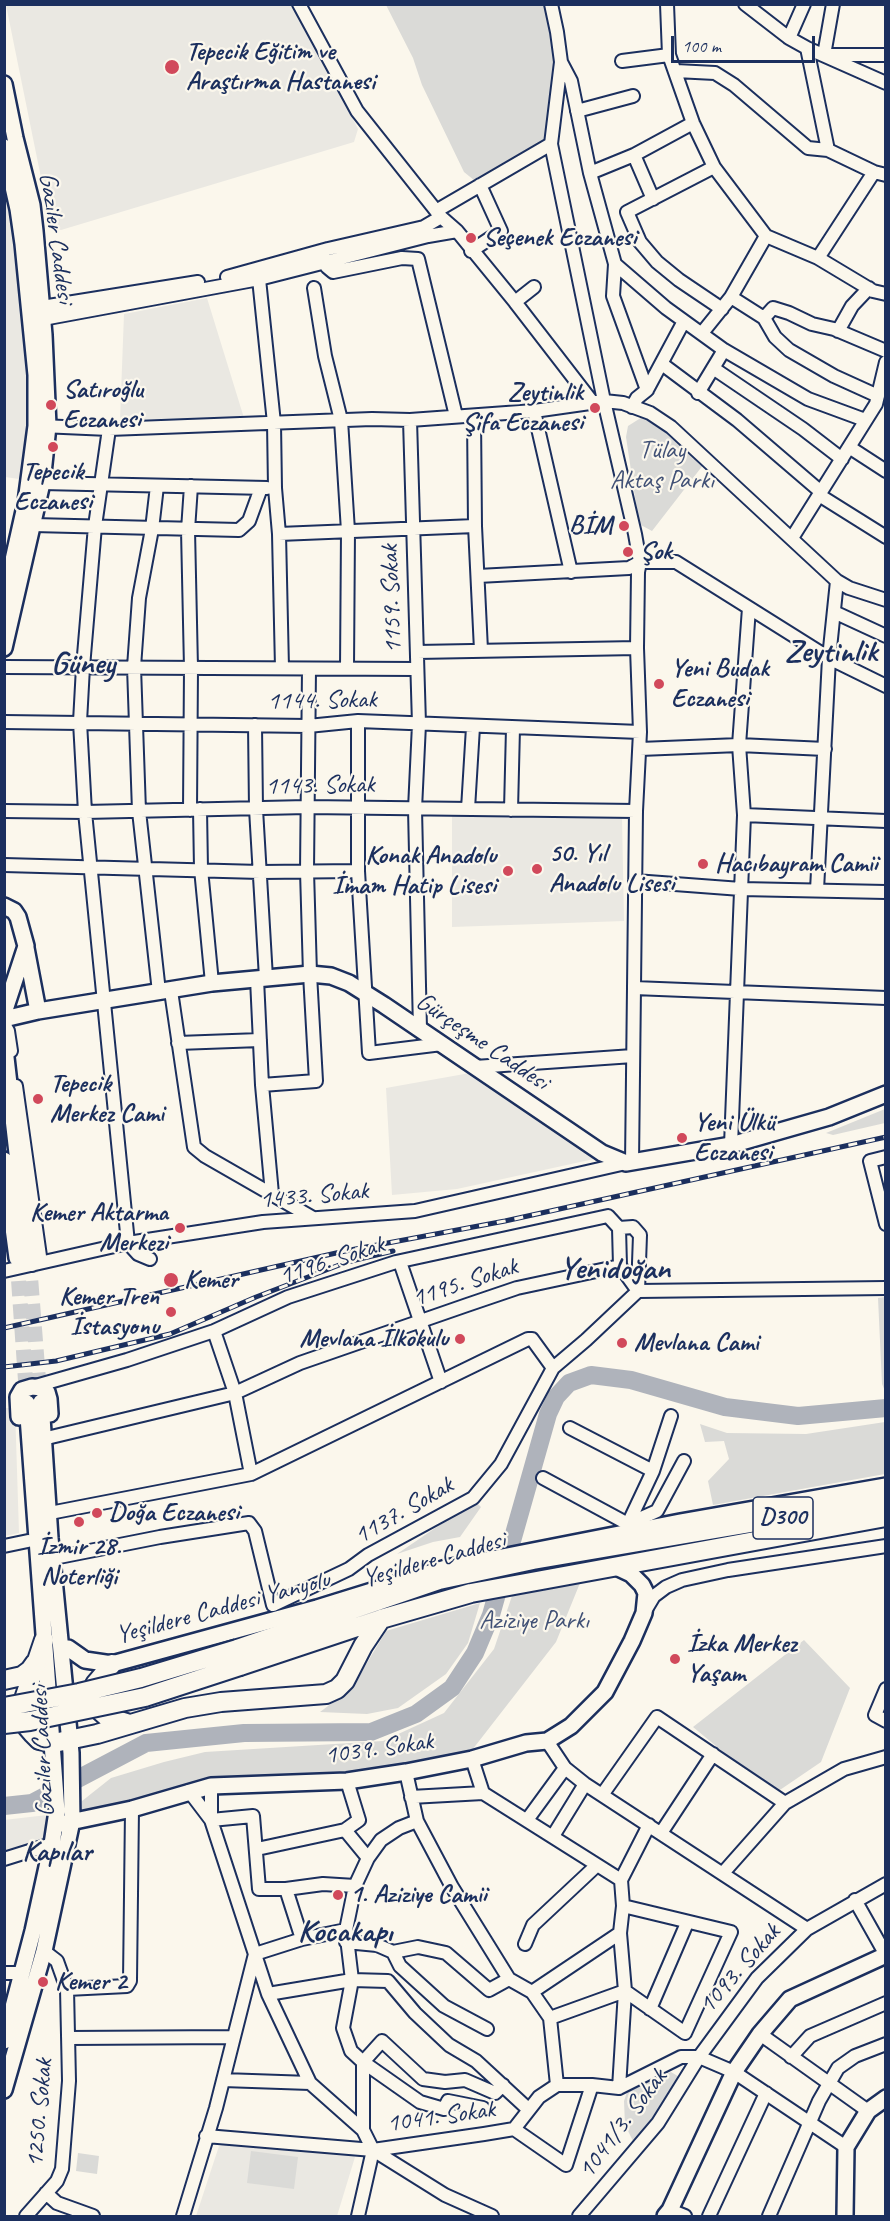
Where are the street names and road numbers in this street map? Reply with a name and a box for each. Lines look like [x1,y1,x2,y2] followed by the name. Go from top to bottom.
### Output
[31,171,81,305] street label: Gaziler Caddesi
[375,544,409,654] street label: 1159. Sokak
[267,684,377,718] street label: 1144. Sokak
[265,769,375,803] street label: 1143. Sokak
[410,986,554,1098] street label: Gürçeşme Caddesi
[258,1176,370,1216] street label: 1433. Sokak
[275,1229,389,1293] street label: 1196. Sokak
[408,1251,522,1315] street label: 1195. Sokak
[349,1470,459,1552] street label: 1137. Sokak
[753,1497,813,1539] road number: D300
[359,1525,509,1595] street label: Yeşildere Caddesi
[113,1564,333,1652] street label: Yeşildere Caddesi Yanyolu
[24,1684,62,1818] street label: Gaziler Caddesi
[323,1726,435,1772] street label: 1039. Sokak
[692,1918,788,2020] street label: 1093. Sokak
[20,2057,60,2169] street label: 1250. Sokak
[572,2063,674,2185] street label: 1041/3. Sokak
[385,2094,497,2140] street label: 1041. Sokak

